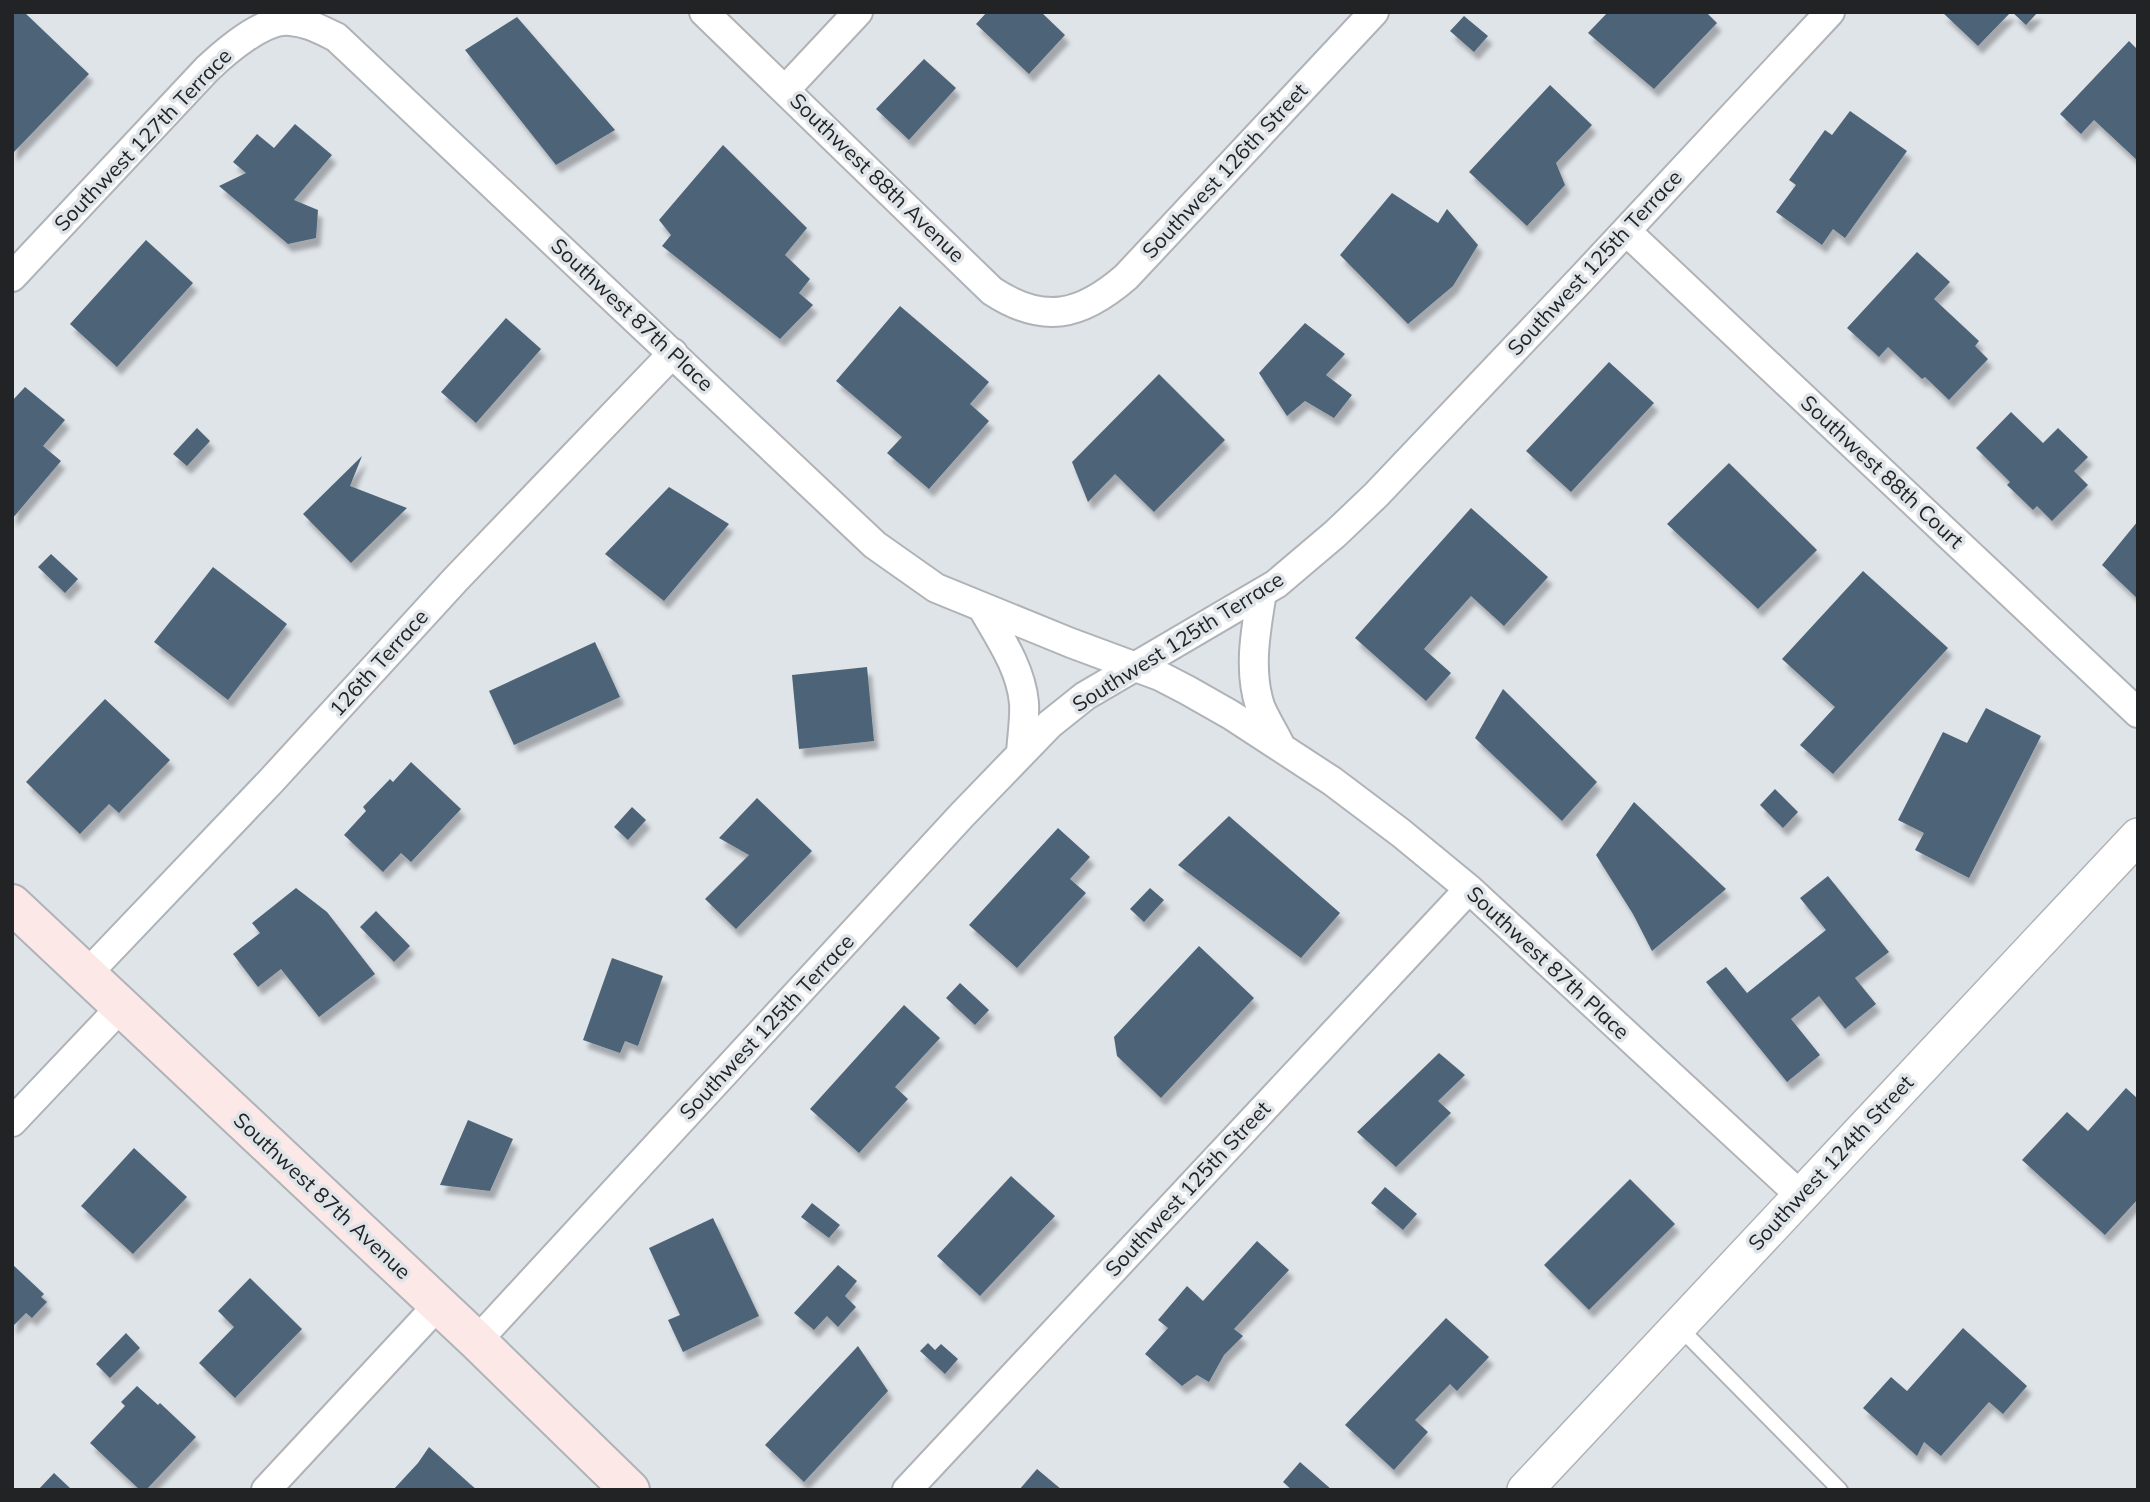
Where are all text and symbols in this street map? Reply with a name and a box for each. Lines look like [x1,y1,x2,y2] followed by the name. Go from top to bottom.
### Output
[48,42,236,236] street label: Southwest 127th Terrace
[1136,77,1312,263] street label: Southwest 126th Street
[785,87,970,268] street label: Southwest 88th Avenue
[1501,164,1687,360] street label: Southwest 125th Terrace
[546,232,719,396] street label: Southwest 87th Place
[1796,389,1969,553] street label: Southwest 88th Court
[1067,565,1288,717] street label: Southwest 125th Terrace
[323,604,433,721] street label: 126th Terrace
[1462,880,1635,1044] street label: Southwest 87th Place
[673,928,859,1124] street label: Southwest 125th Terrace
[1742,1069,1918,1255] street label: Southwest 124th Street
[1099,1095,1275,1281] street label: Southwest 125th Street
[229,1106,417,1284] street label: Southwest 87th Avenue

